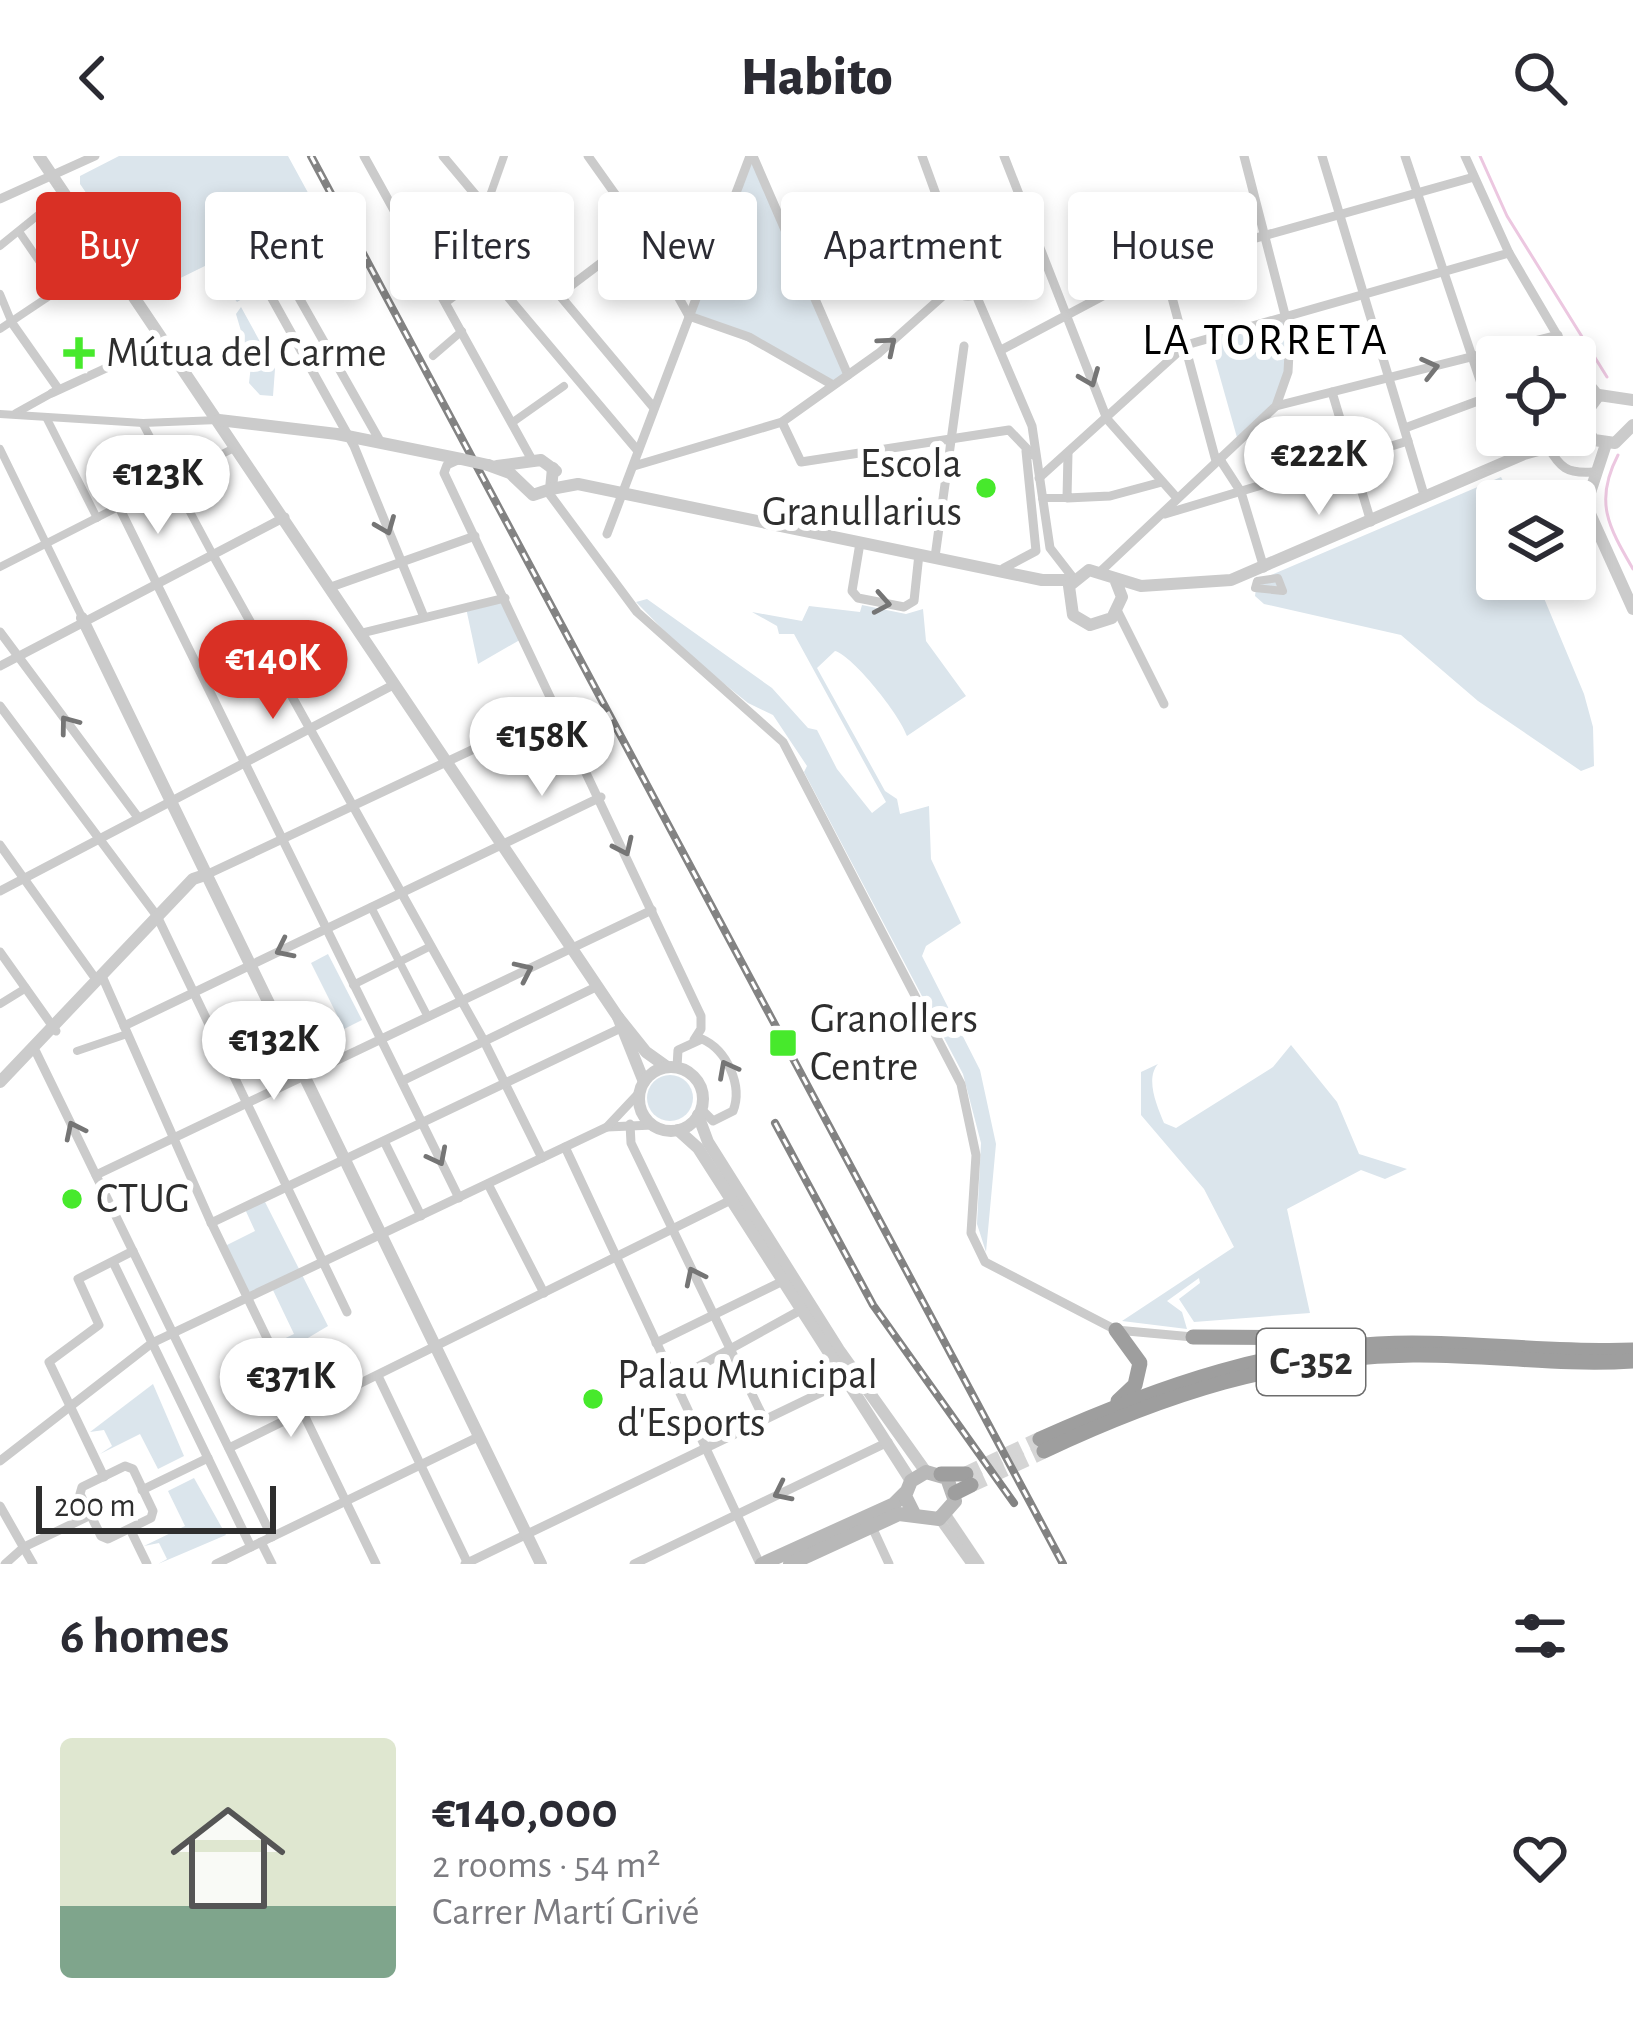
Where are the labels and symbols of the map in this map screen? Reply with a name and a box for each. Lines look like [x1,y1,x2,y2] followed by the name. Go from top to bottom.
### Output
[1142,318,1390,363] district label: LA TORRETA
[106,332,387,374] place label: Mútua del Carme
[63,337,95,369] marker: Mútua del Carme
[874,337,896,359] one-way arrow
[1420,357,1440,382] one-way arrow
[1076,367,1101,388] one-way arrow
[1235,416,1403,518] pin: €222K
[74,435,242,537] pin: €123K
[762,443,962,533] place label: Escola Granullarius
[973,475,999,501] marker: Escola Granullarius
[372,515,396,536] one-way arrow
[871,589,891,614] one-way arrow
[189,620,357,722] pin: €140K
[458,697,626,799] pin: €158K
[61,716,83,737] one-way arrow
[609,835,633,856] one-way arrow
[275,934,296,958] one-way arrow
[511,962,533,985] one-way arrow
[810,998,978,1088] place label: Granollers Centre
[190,1001,358,1103] pin: €132K
[767,1027,799,1059] marker: Granollers Centre
[718,1060,741,1082] one-way arrow
[65,1121,88,1142] one-way arrow
[423,1145,447,1166] one-way arrow
[96,1178,190,1220] place label: CTUG
[59,1186,85,1212] marker: CTUG
[685,1267,708,1288] one-way arrow
[1257,1329,1365,1395] road number: C-352
[207,1338,375,1440] pin: €371K
[617,1354,878,1444] place label: Palau Municipal d'Esports
[580,1386,606,1412] marker: Palau Municipal d'Esports
[773,1478,794,1501] one-way arrow
[36,1480,276,1533] scale bar

